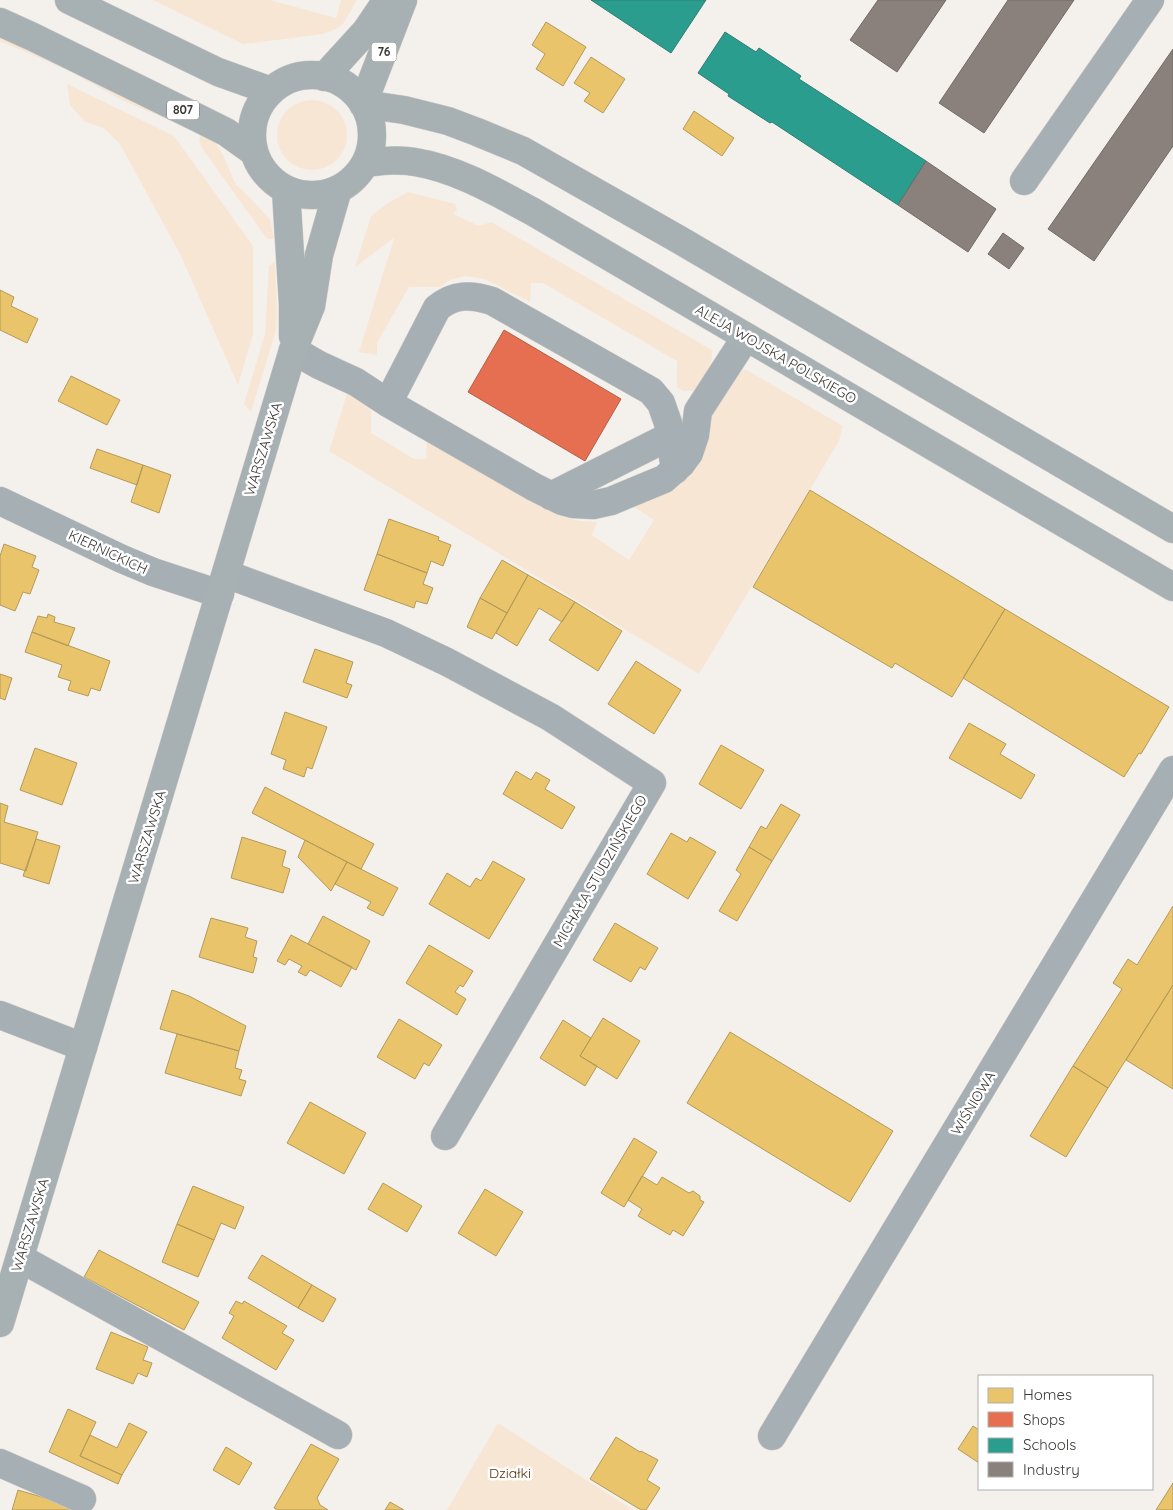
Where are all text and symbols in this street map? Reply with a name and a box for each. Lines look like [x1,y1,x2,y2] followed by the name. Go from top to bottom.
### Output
[372,42,396,62] road number: 76
[167,100,199,120] road number: 807
[692,300,860,408] street label: ALEJA WOJSKA POLSKIEGO
[240,400,286,498] street label: WARSZAWSKA
[66,526,150,578] street label: KIERNICKICH
[124,788,170,886] street label: WARSZAWSKA
[549,792,651,950] street label: MICHAŁA STUDZIŃSKIEGO
[947,1068,999,1138] street label: WIŚNIOWA
[7,1176,53,1274] street label: WARSZAWSKA
[978,1375,1153,1490] legend
[1023,1385,1072,1404] text: Homes
[1023,1410,1065,1429] text: Shops
[1023,1435,1076,1454] text: Schools
[1023,1460,1080,1479] text: Industry
[489,1464,531,1482] park label: Działki

